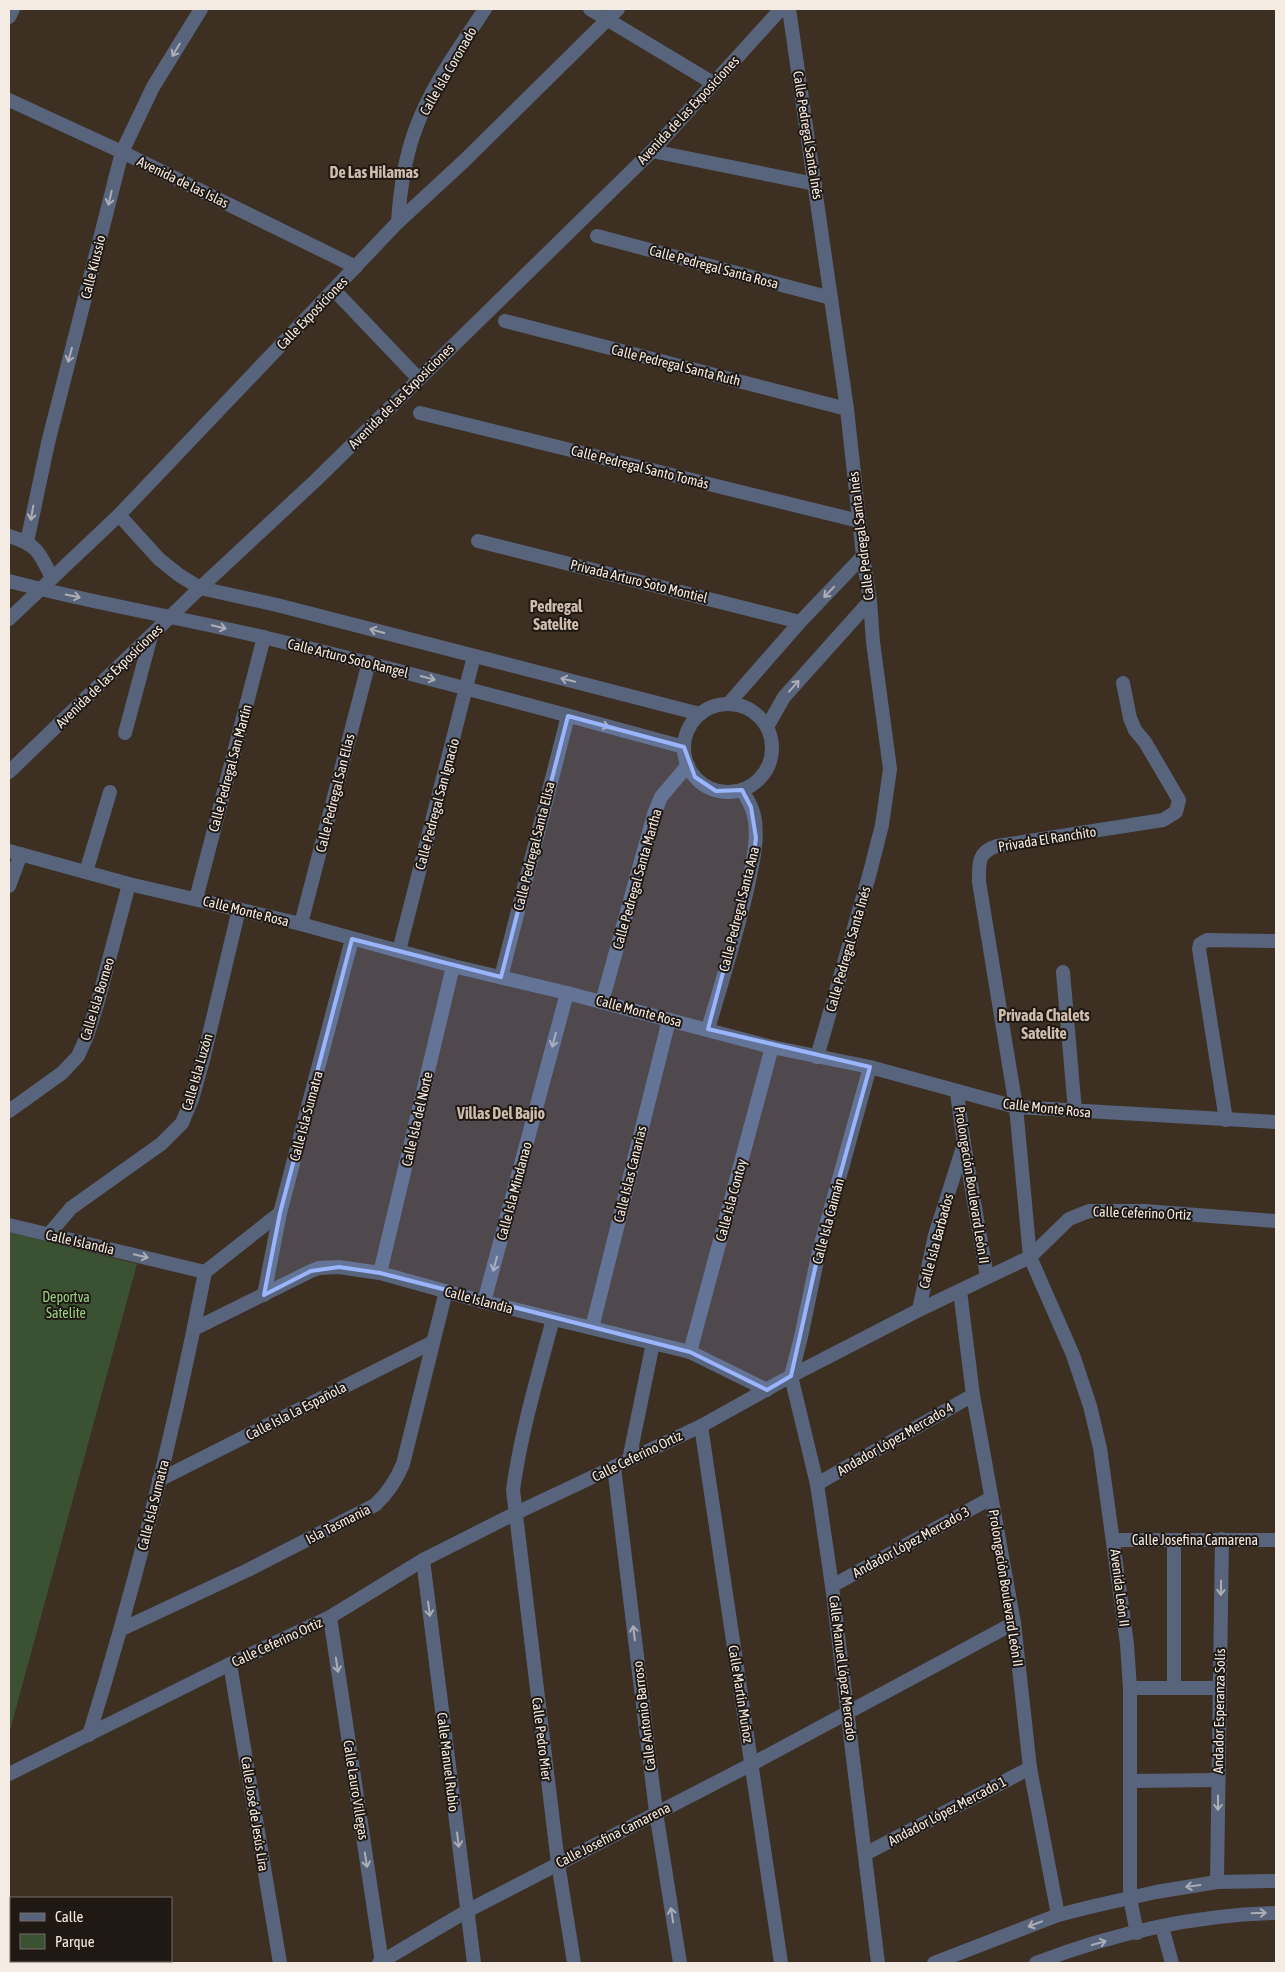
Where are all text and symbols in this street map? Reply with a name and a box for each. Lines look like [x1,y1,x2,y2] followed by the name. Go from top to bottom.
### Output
[416,24,480,118] street label: Calle Isla Coronado
[170,43,180,57] one-way arrow
[634,53,742,167] street label: Avenida de las Exposiciones
[790,70,826,200] street label: Calle Pedregal Santa Inés
[135,153,231,211] street label: Avenida de las Islas
[329,163,419,181] district label: De Las Hilamas
[105,189,114,205] one-way arrow
[77,234,109,300] street label: Calle Kiussio
[648,242,780,292] street label: Calle Pedregal Santa Rosa
[273,273,351,353] street label: Calle Exposiciones
[345,340,457,452] street label: Avenida de las Exposiciones
[610,341,742,389] street label: Calle Pedregal Santa Ruth
[65,347,75,363] one-way arrow
[569,442,711,492] street label: Calle Pedregal Santo Tomás
[845,471,877,601] street label: Calle Pedregal Santa Inés
[27,505,37,521] one-way arrow
[569,556,709,606] street label: Privada Arturo Soto Montiel
[823,585,835,598] one-way arrow
[65,592,81,602] one-way arrow
[530,597,583,633] district label: Pedregal Satelite
[52,621,166,731] street label: Avenida de las Exposiciones
[211,623,227,632] one-way arrow
[369,625,385,635] one-way arrow
[286,635,410,681] street label: Calle Arturo Soto Rangel
[420,673,436,683] one-way arrow
[560,675,576,684] one-way arrow
[788,680,799,693] one-way arrow
[205,702,255,834] street label: Calle Pedregal San Martín
[593,721,609,730] one-way arrow
[313,732,358,854] street label: Calle Pedregal San Elías
[412,737,462,871] street label: Calle Pedregal San Ignacio
[510,780,558,912] street label: Calle Pedregal Santa Elisa
[609,807,665,951] street label: Calle Pedregal Santa Martha
[997,823,1097,855] street label: Privada El Ranchito
[716,845,762,973] street label: Calle Pedregal Santa Ana
[822,884,874,1014] street label: Calle Pedregal Santa Inés
[201,893,291,929] street label: Calle Monte Rosa
[77,956,117,1042] street label: Calle Isla Borneo
[594,992,684,1030] street label: Calle Monte Rosa
[998,1006,1090,1042] district label: Privada Chalets Satelite
[549,1031,559,1047] one-way arrow
[178,1032,216,1112] street label: Calle Isla Luzón
[286,1069,326,1163] street label: Calle Isla Sumatra
[398,1070,436,1168] street label: Calle Isla del Norte
[1002,1095,1092,1121] street label: Calle Monte Rosa
[456,1104,545,1122] district label: Villas Del Bajio
[952,1105,992,1265] street label: Prolongación Boulevard León II
[610,1124,650,1224] street label: Calle Islas Canarias
[493,1140,535,1242] street label: Calle Isla Mindanao
[712,1157,750,1243] street label: Calle Isla Contoy
[809,1176,847,1266] street label: Calle Isla Caimán
[916,1192,956,1290] street label: Calle Isla Barbados
[1093,1203,1191,1223] street label: Calle Ceferino Ortiz
[44,1226,116,1258] street label: Calle Islandia
[133,1252,149,1261] one-way arrow
[489,1256,499,1272] one-way arrow
[443,1283,515,1317] street label: Calle Islandia
[42,1289,90,1321] park label: Deportva Satelite
[243,1379,349,1443] street label: Calle Isla La Española
[834,1399,956,1479] street label: Andador López Mercado 4
[589,1427,685,1485] street label: Calle Ceferino Ortiz
[134,1458,172,1552] street label: Calle Isla Sumatra
[303,1501,373,1547] street label: Isla Tasmania
[850,1503,972,1581] street label: Andador López Mercado 3
[986,1508,1026,1668] street label: Prolongación Boulevard León II
[1132,1532,1258,1548] street label: Calle Josefina Camarena
[1107,1548,1133,1628] street label: Avenida León II
[1216,1580,1226,1596] one-way arrow
[826,1594,860,1742] street label: Calle Manuel López Mercado
[424,1600,434,1616] one-way arrow
[229,1614,325,1670] street label: Calle Ceferino Ortiz
[629,1625,639,1641] one-way arrow
[725,1644,757,1744] street label: Calle Martín Muñoz
[1210,1648,1228,1774] street label: Andador Esperanza Solís
[332,1656,342,1672] one-way arrow
[629,1660,659,1772] street label: Calle Antonio Barroso
[529,1696,555,1782] street label: Calle Pedro Mier
[434,1711,462,1813] street label: Calle Manuel Rubio
[340,1739,372,1841] street label: Calle Lauro Villegas
[238,1755,272,1873] street label: Calle José de Jesús Lira
[885,1773,1009,1849] street label: Andador López Mercado 1
[1213,1794,1223,1811] one-way arrow
[553,1799,673,1871] street label: Calle Josefina Camarena
[453,1831,463,1847] one-way arrow
[362,1852,372,1868] one-way arrow
[1185,1881,1201,1891] one-way arrow
[10,1897,172,1962] legend
[667,1907,677,1923] one-way arrow
[55,1908,84,1925] text: Calle
[1250,1909,1266,1918] one-way arrow
[1028,1919,1043,1929] one-way arrow
[55,1933,95,1950] text: Parque
[1091,1938,1107,1947] one-way arrow

